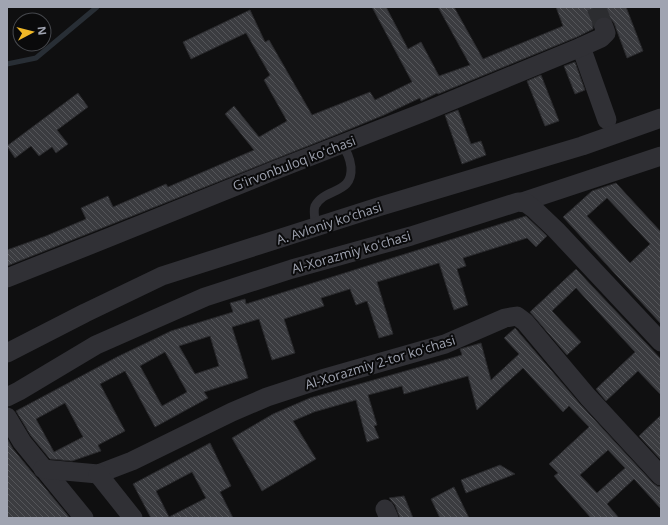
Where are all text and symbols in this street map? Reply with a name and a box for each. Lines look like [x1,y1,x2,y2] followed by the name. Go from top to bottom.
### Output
[12,12,52,52] north arrow
[34,25,50,36] text: N
[230,131,358,195] street label: Gʻirvonbuloq koʻchasi
[274,197,384,249] street label: A. Avloniy ko‘chasi
[289,226,413,278] street label: Al-Xorazmiy koʻchasi
[303,331,457,393] street label: Al-Xorazmiy 2-tor koʻchasi

